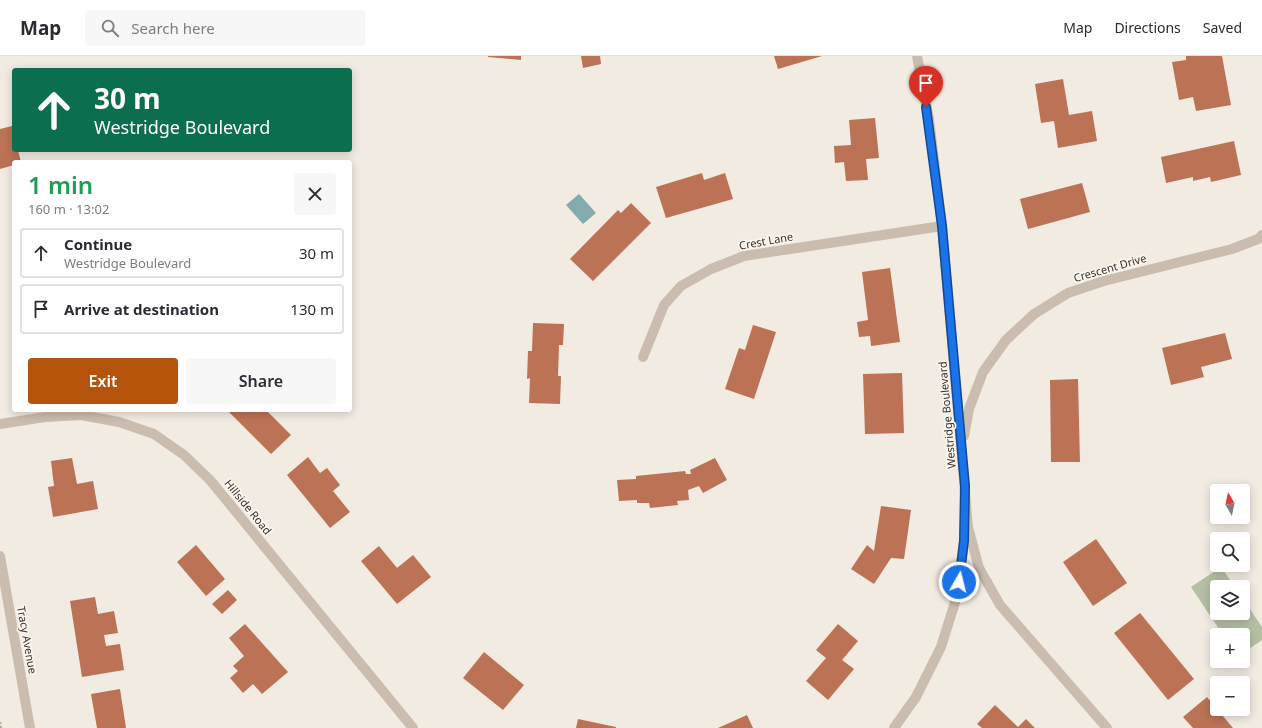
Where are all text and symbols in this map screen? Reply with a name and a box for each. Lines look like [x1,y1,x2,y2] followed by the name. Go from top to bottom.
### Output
[85,10,365,46] search box
[20,15,61,41] text: Map
[99,17,121,39] icon: search
[131,18,215,38] text: Search here
[1063,18,1092,37] text: Map
[1114,18,1181,37] text: Directions
[1203,18,1242,37] text: Saved
[909,66,943,107] pin
[915,72,937,94] icon: arrive
[94,79,161,117] text: 30 m
[28,84,80,136] icon: ahead
[94,115,270,139] text: Westridge Boulevard
[28,168,93,201] text: 1 min
[294,173,336,215] button: close
[28,200,109,218] text: 160 m · 13:02
[738,228,794,253] street label: Crest Lane
[64,234,132,254] text: Continue
[30,242,52,264] icon: ahead
[299,243,334,263] text: 30 m
[1072,250,1148,285] street label: Crescent Drive
[64,254,191,272] text: Westridge Boulevard
[30,298,52,320] icon: arrive
[64,299,219,319] text: Arrive at destination
[290,299,334,319] text: 130 m
[28,358,178,404] button: Exit
[186,358,336,404] button: Share
[934,361,959,469] street label: Westridge Boulevard
[221,476,275,537] street label: Hillside Road
[1210,484,1250,524] north arrow
[1210,484,1250,716] map controls
[1210,532,1250,572] button: search
[938,561,980,603] position arrow
[1210,580,1250,620] button: layers
[14,605,41,675] street label: Tracy Avenue
[1210,628,1250,668] button: +
[1210,676,1250,716] button: −

